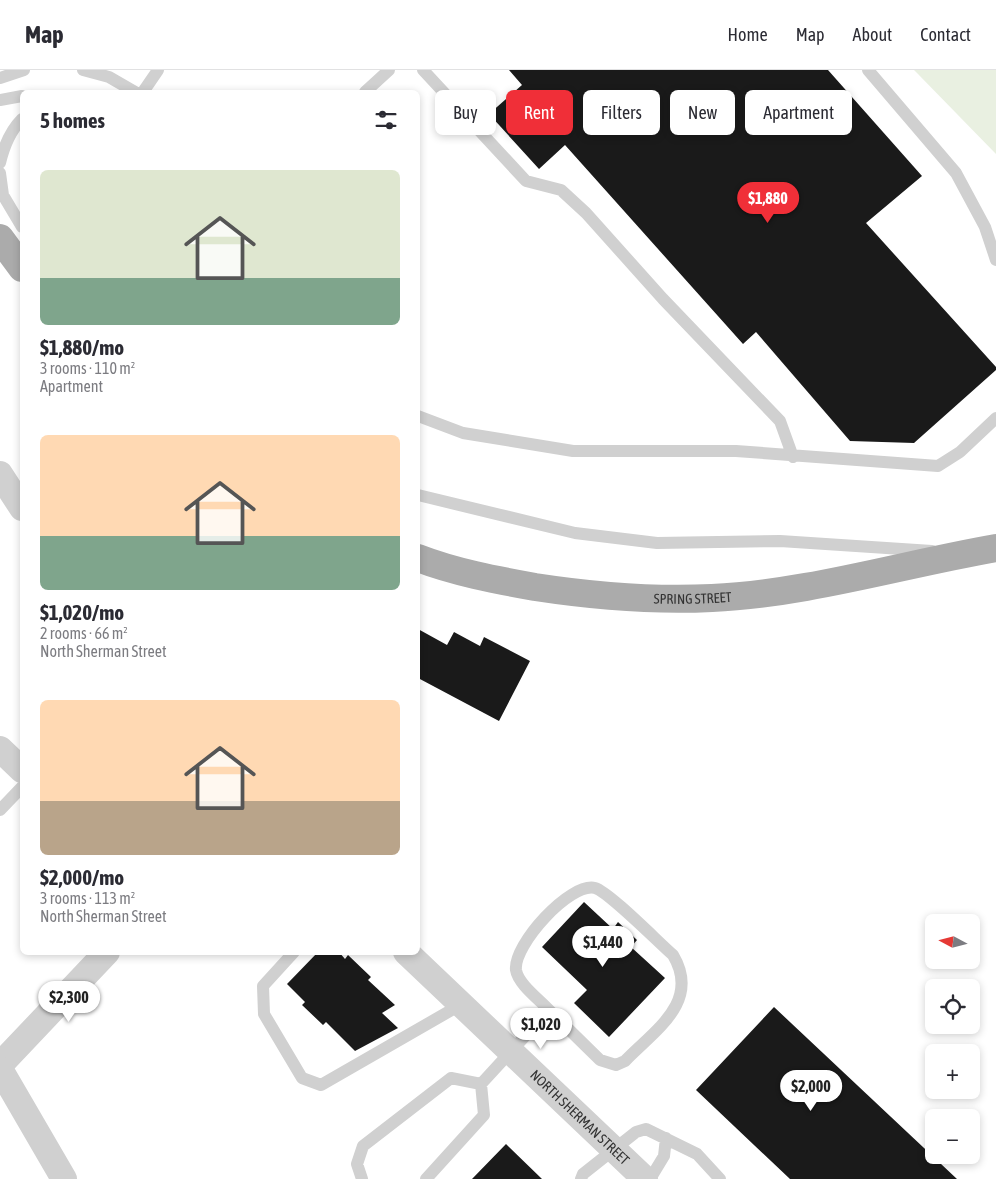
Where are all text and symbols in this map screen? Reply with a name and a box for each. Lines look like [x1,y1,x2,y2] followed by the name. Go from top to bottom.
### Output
[25,21,64,48] text: Map
[728,24,768,45] text: Home
[796,24,825,45] text: Map
[853,24,892,45] text: About
[920,24,971,45] text: Contact
[435,90,496,135] chip: Buy
[506,90,573,135] chip: Rent
[583,90,660,135] chip: Filters
[670,90,735,135] chip: New
[745,90,852,135] chip: Apartment
[372,106,400,134] icon: filters
[40,108,105,132] text: 5 homes
[727,182,809,224] pin: $1,880
[748,189,788,207] text: $1,880
[175,203,265,293] icon: home
[40,335,124,359] text: $1,880/mo
[40,359,135,377] text: 3 rooms · 110 m²
[40,377,103,395] text: Apartment
[175,468,265,558] icon: home
[653,589,732,607] street label: SPRING STREET
[40,600,124,624] text: $1,020/mo
[40,624,128,642] text: 2 rooms · 66 m²
[40,642,167,660] text: North Sherman Street
[175,733,265,823] icon: home
[40,865,124,889] text: $2,000/mo
[40,889,135,907] text: 3 rooms · 113 m²
[40,907,167,925] text: North Sherman Street
[925,914,980,969] north arrow
[925,914,980,1164] map controls
[562,926,644,968] pin: $1,440
[583,933,623,951] text: $1,440
[925,979,980,1034] button: locate
[28,980,110,1023] pin: $2,300
[49,988,89,1006] text: $2,300
[500,1008,582,1050] pin: $1,020
[521,1015,561,1033] text: $1,020
[925,1044,980,1099] button: +
[527,1067,633,1168] street label: NORTH SHERMAN STREET
[770,1070,852,1112] pin: $2,000
[791,1077,831,1095] text: $2,000
[925,1109,980,1164] button: −

